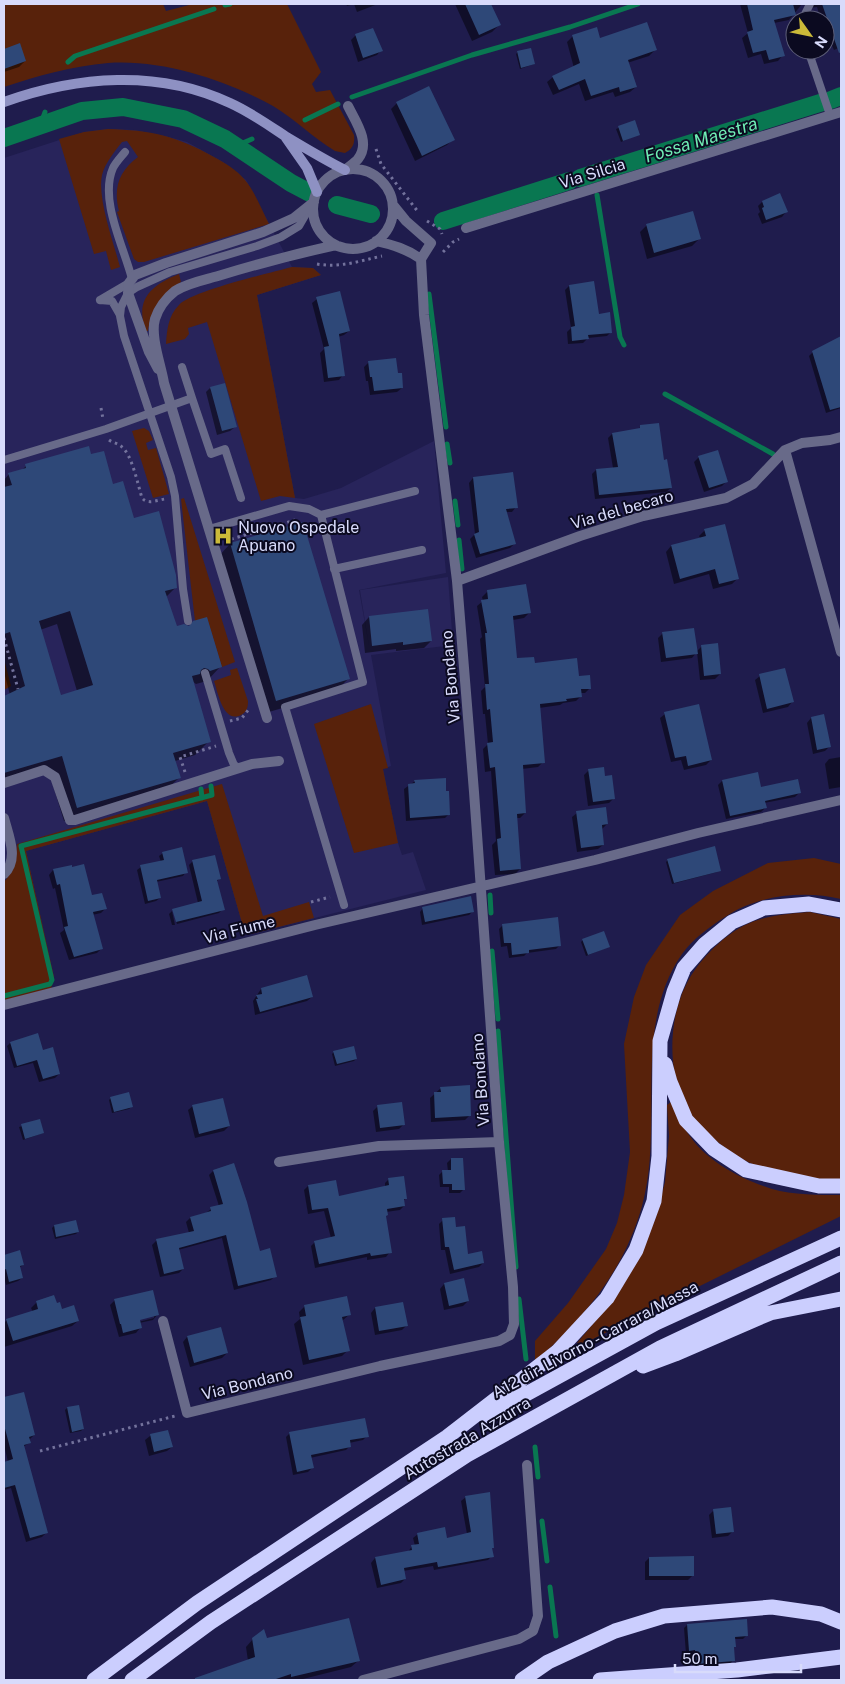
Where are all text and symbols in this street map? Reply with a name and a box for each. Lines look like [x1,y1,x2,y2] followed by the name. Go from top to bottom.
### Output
[785,10,835,60] north arrow
[811,33,831,51] text: N
[642,112,760,167] water label: Fossa Maestra
[557,154,627,193] street label: Via Silcia
[569,486,676,533] street label: Via del becaro
[238,518,359,555] place label: Nuovo Ospedale Apuano
[212,525,234,547] hospital icon: Nuovo Ospedale Apuano
[437,630,464,724] street label: Via Bondano
[201,911,277,948] street label: Via Fiume
[468,1033,493,1127] street label: Via Bondano
[489,1277,701,1402] street label: A12 dir. Livorno - Carrara/Massa
[200,1363,295,1404] street label: Via Bondano
[401,1393,534,1484] street label: Autostrada Azzurra
[675,1642,801,1674] scale bar
[682,1650,717,1667] text: 50 m

